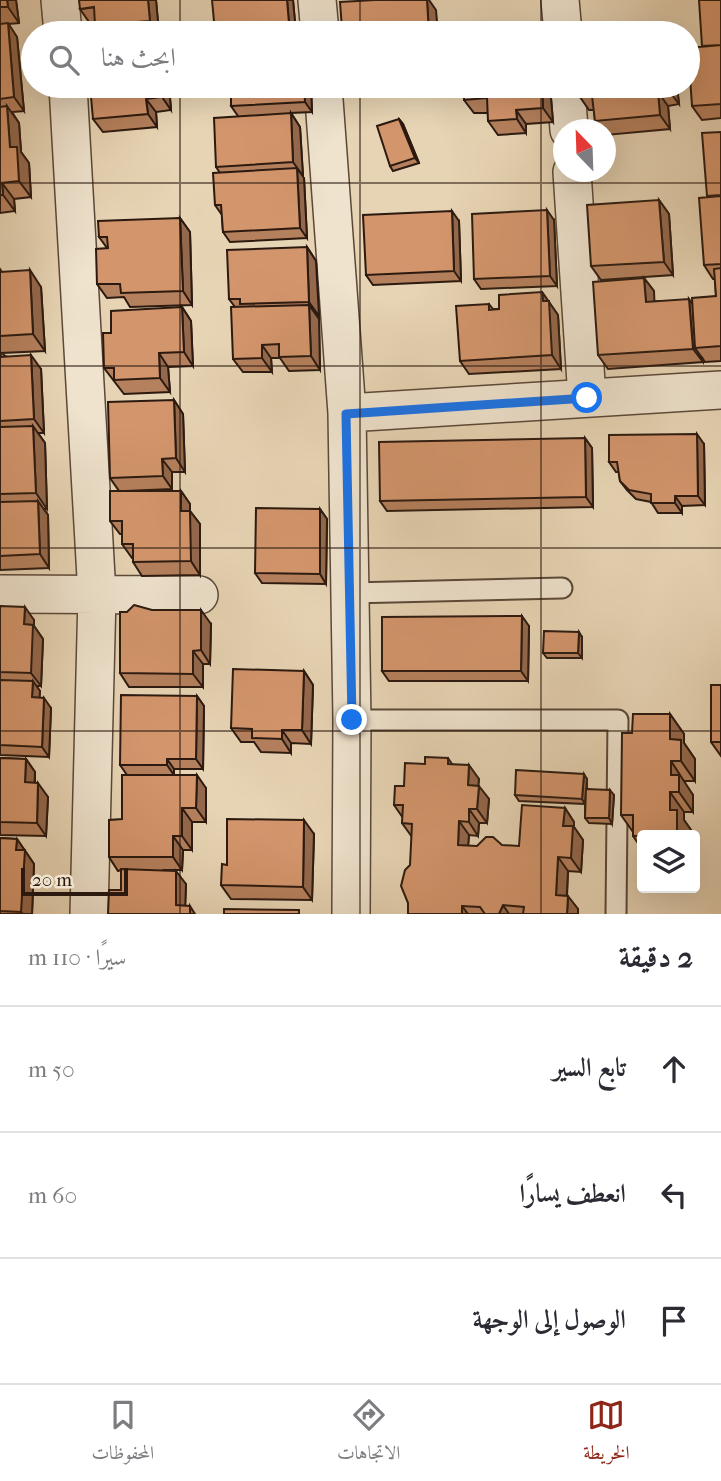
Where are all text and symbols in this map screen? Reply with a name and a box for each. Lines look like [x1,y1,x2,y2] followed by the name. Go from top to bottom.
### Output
[21,21,700,98] search box
[45,41,83,79] icon: search
[101,42,176,73] text: ابحث هنا
[553,119,616,182] north arrow
[571,382,602,413] route start
[336,704,367,735] route end
[637,830,700,893] map controls
[637,830,700,893] button: layers
[21,865,128,897] scale bar
[32,869,72,891] text: 20 m
[619,940,693,975] text: 2 دقيقة
[28,944,126,971] text: سيرًا · 110 m
[655,1050,693,1088] icon: ahead
[553,1052,626,1083] text: تابع السير
[28,1056,75,1083] text: 50 m
[655,1176,693,1214] icon: left
[519,1178,626,1209] text: انعطف يسارًا
[28,1182,77,1209] text: 60 m
[655,1302,693,1340] icon: arrive
[472,1304,626,1335] text: الوصول إلى الوجهة
[91,1396,154,1471] tab: المحفوظات
[337,1396,400,1471] tab: الاتجاهات
[583,1396,630,1471] tab: الخريطة

